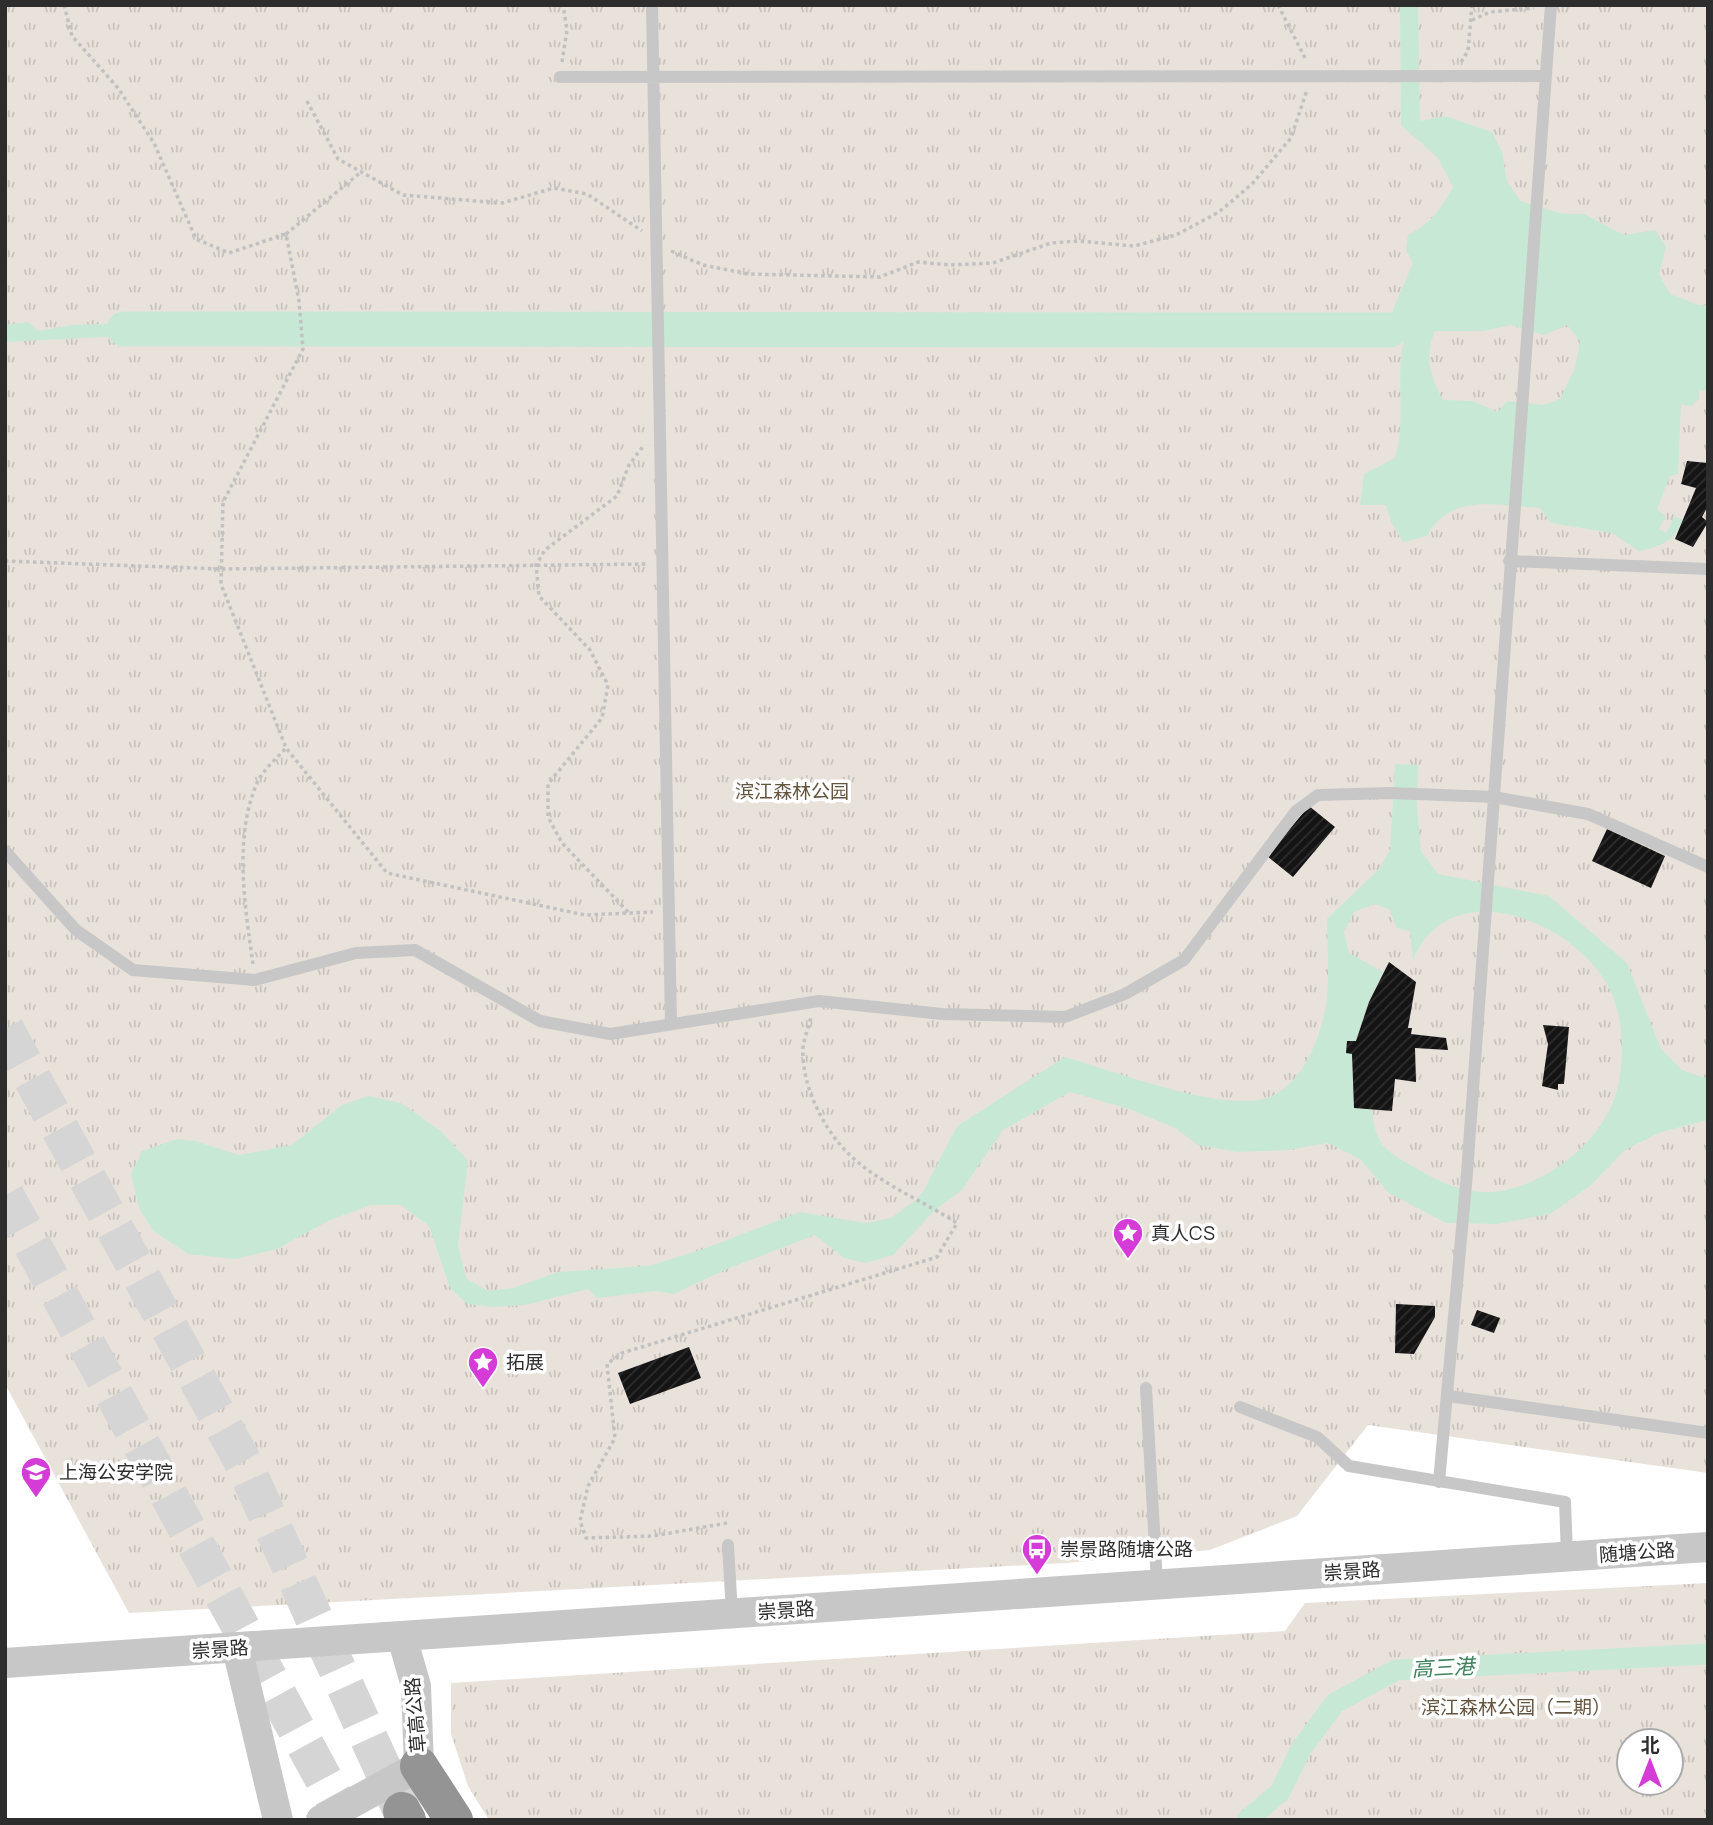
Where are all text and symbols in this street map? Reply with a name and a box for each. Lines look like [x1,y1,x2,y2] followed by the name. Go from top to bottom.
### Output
[735,778,849,804] park label: 滨江森林公园
[1111,1216,1145,1260] place icon: 真人CS
[1151,1220,1215,1246] place label: 真人CS
[466,1345,500,1389] place icon: 拓展
[506,1349,544,1375] place label: 拓展
[19,1455,53,1499] school or university icon: 上海公安学院
[59,1459,173,1485] place label: 上海公安学院
[1020,1532,1054,1576] bus stop icon: 崇景路随塘公路
[1060,1536,1193,1562] place label: 崇景路随塘公路
[1598,1536,1676,1568] street label: 随塘公路
[1323,1556,1381,1586] street label: 崇景路
[757,1595,815,1625] street label: 崇景路
[191,1634,249,1664] street label: 崇景路
[1411,1651,1478,1683] water label: 高三港
[399,1676,431,1754] street label: 草高公路
[1421,1694,1611,1720] park label: 滨江森林公园（二期）
[1615,1727,1685,1797] north arrow
[1640,1732,1660,1758] text: 北

